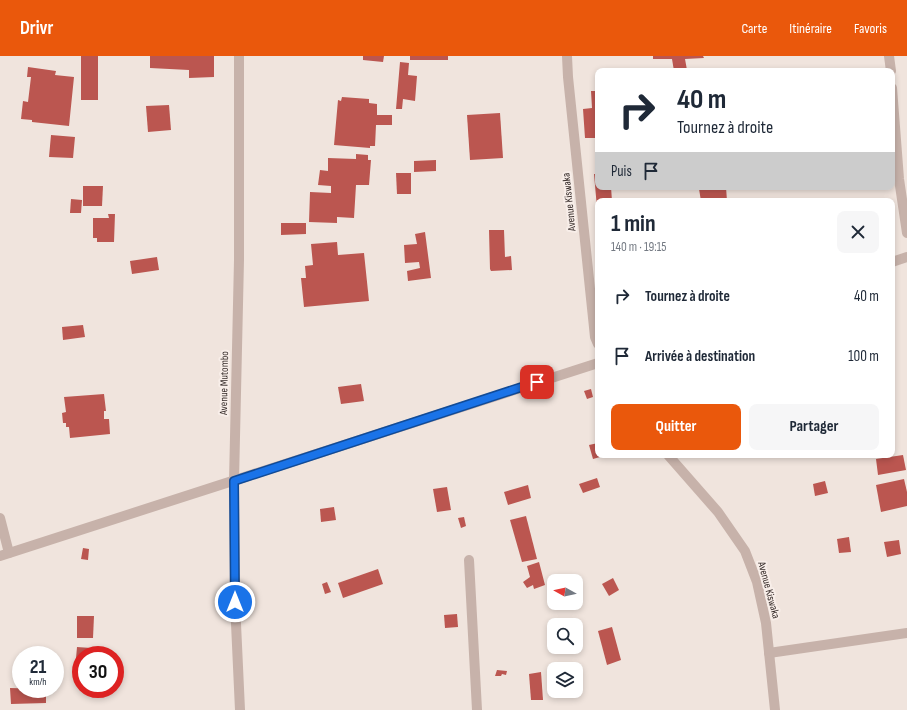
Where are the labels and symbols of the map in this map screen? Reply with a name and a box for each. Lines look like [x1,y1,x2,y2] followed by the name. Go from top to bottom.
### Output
[559,172,579,233] street label: Avenue Kiswaka
[217,351,231,416] street label: Avenue Mutombo
[520,365,554,399] pin
[755,559,783,620] street label: Avenue Kiswaka
[547,574,583,610] north arrow
[214,581,256,623] position arrow
[72,646,124,698] speed limit sign: 30

